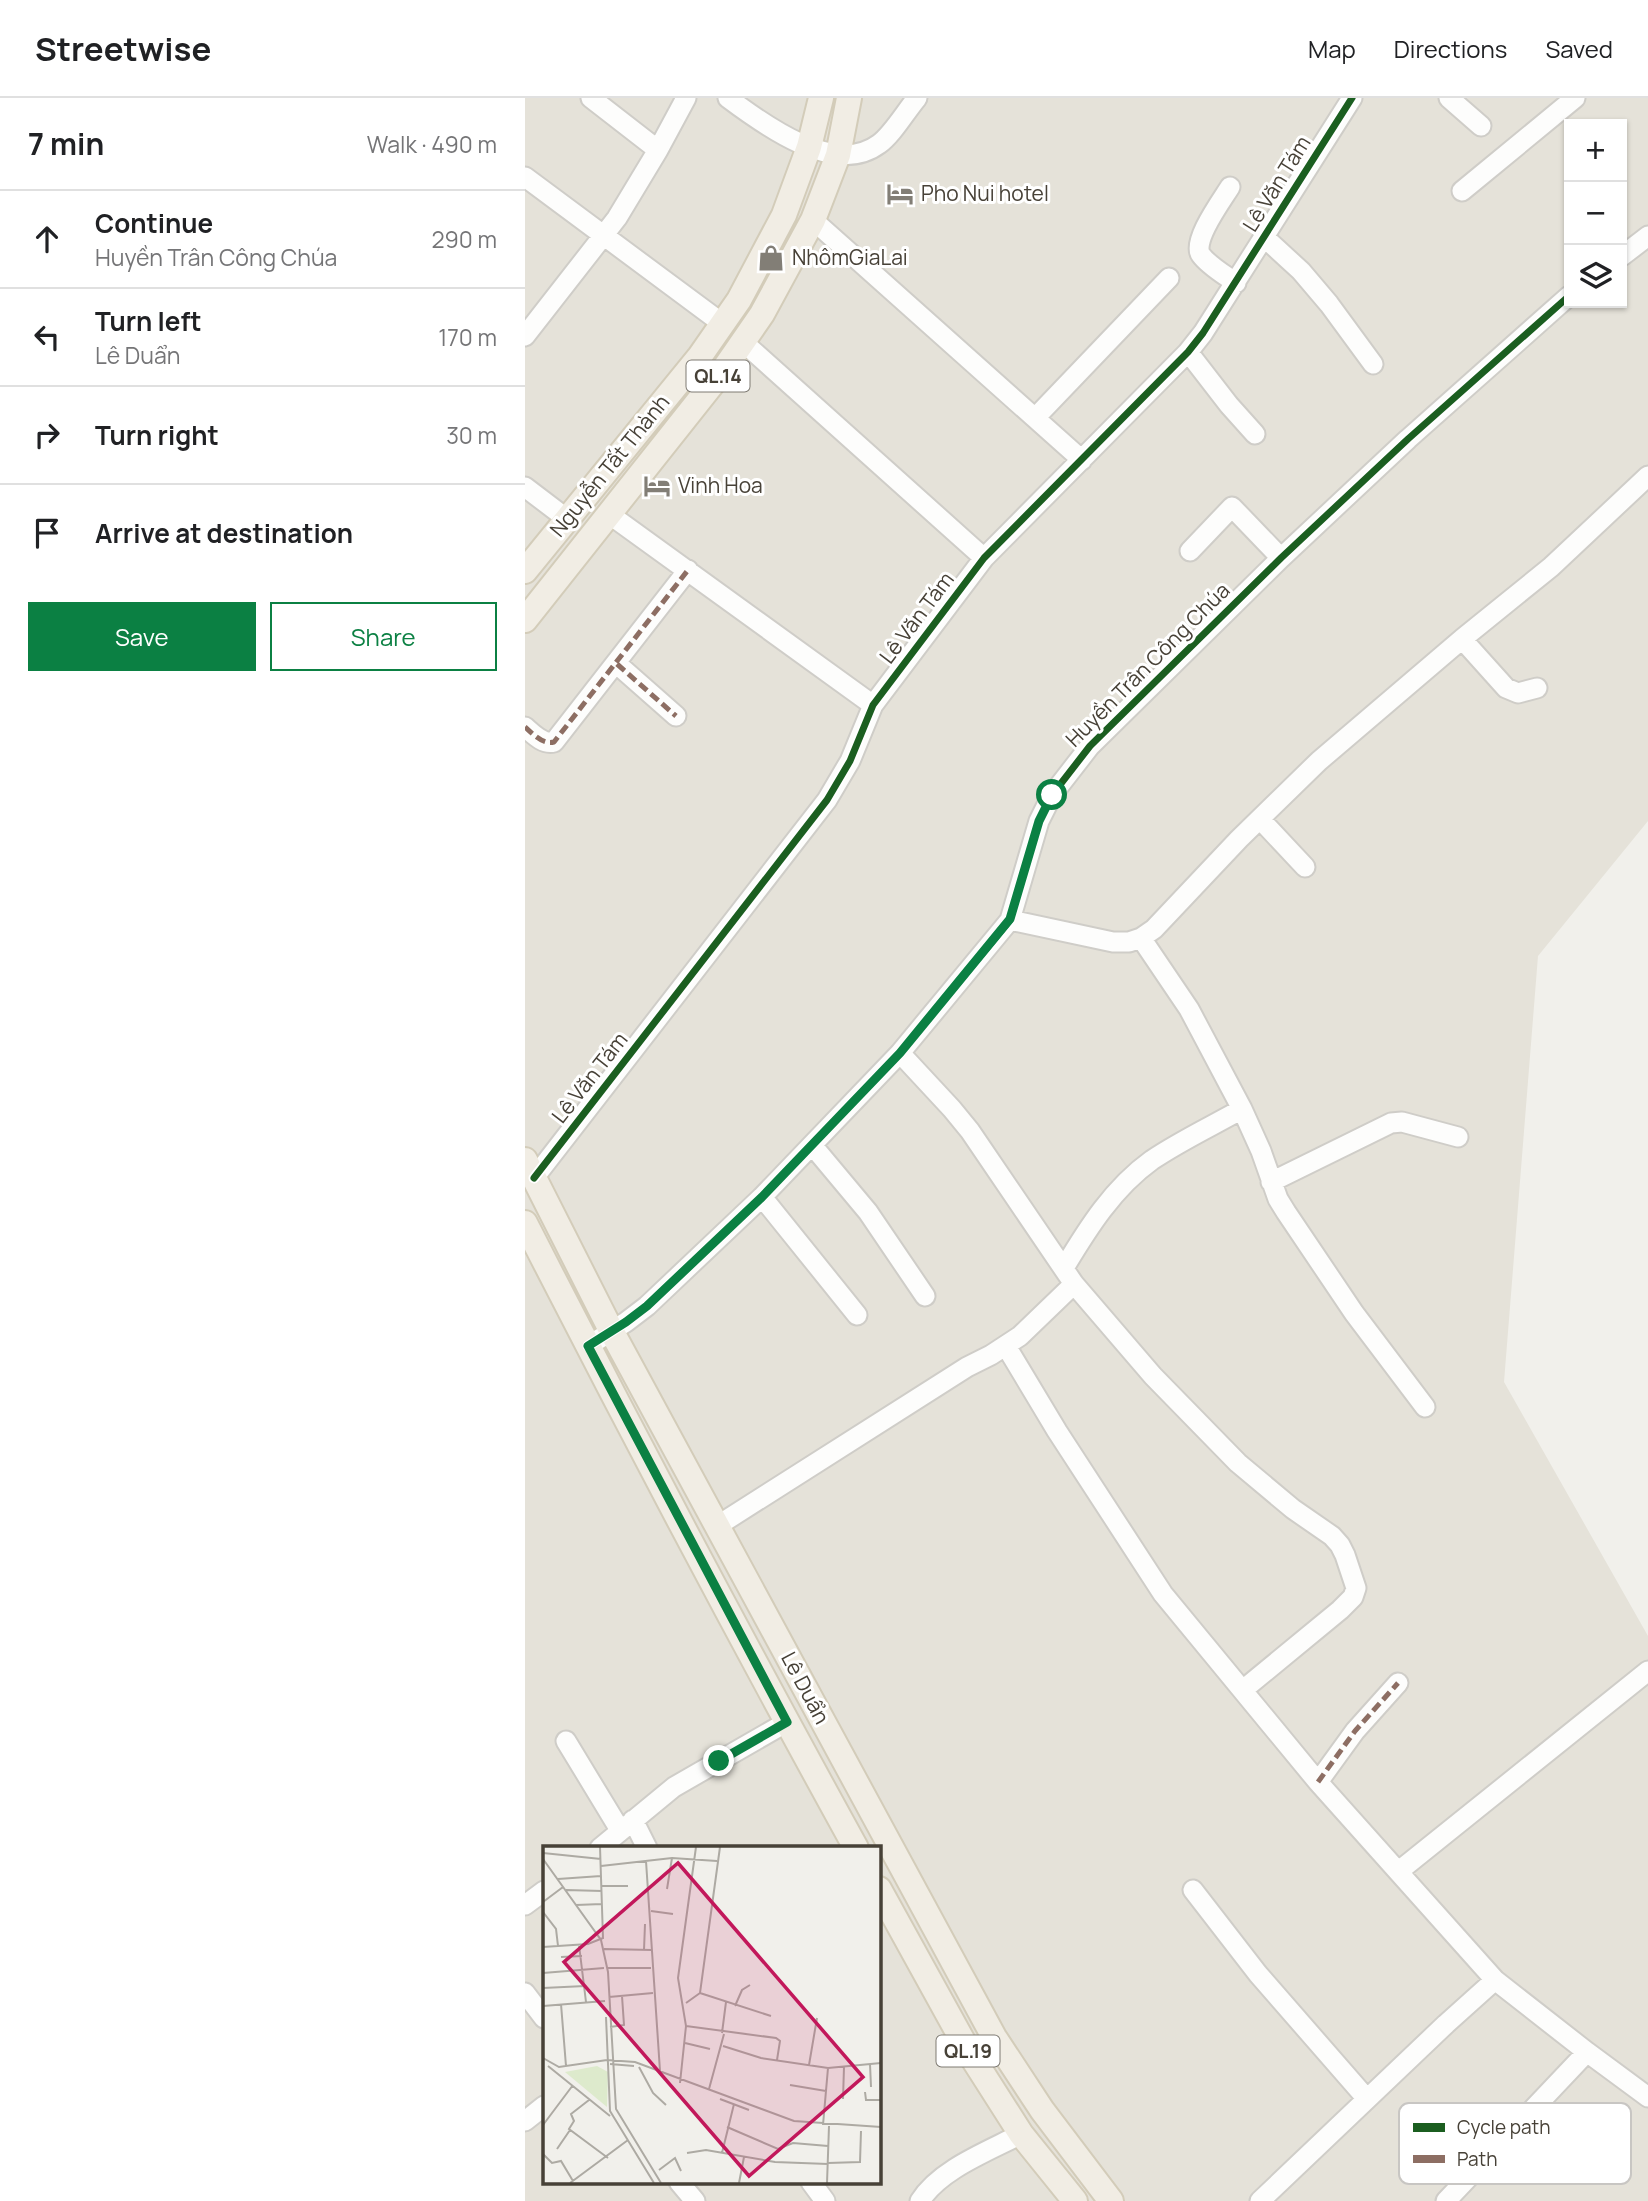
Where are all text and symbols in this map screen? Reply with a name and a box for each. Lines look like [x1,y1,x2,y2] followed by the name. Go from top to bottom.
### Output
[35,26,211,71] text: Streetwise
[1308,32,1356,65] text: Map
[1394,32,1507,65] text: Directions
[1545,32,1613,65] text: Saved
[1564,119,1627,308] map controls
[1564,119,1627,182] button: +
[28,123,104,164] text: 7 min
[367,128,497,160] text: Walk · 490 m
[1236,130,1317,237] street label: Lê Văn Tám
[885,179,915,209] hotel icon: Pho Nui hotel
[921,179,1049,207] place label: Pho Nui hotel
[1564,182,1627,245] button: −
[95,205,213,241] text: Continue
[28,220,66,258] icon: ahead
[431,223,497,255] text: 290 m
[95,241,337,273] text: Huyền Trân Công Chúa
[756,243,786,273] shop icon: NhômGiaLai
[792,243,908,271] place label: NhômGiaLai
[1564,245,1627,308] button: layers
[95,303,202,339] text: Turn left
[28,318,66,356] icon: left
[438,321,497,353] text: 170 m
[95,339,180,371] text: Lê Duẩn
[687,360,749,392] road number: QL.14
[543,388,675,542] street label: Nguyễn Tất Thành
[28,416,66,454] icon: right
[95,417,219,453] text: Turn right
[446,419,497,451] text: 30 m
[642,471,672,501] hotel icon: Vinh Hoa
[678,471,763,499] place label: Vinh Hoa
[28,514,66,552] icon: arrive
[95,515,353,551] text: Arrive at destination
[873,566,960,669] street label: Lê Văn Tám
[1059,576,1235,752] street label: Huyền Trân Công Chúa
[28,602,256,671] button: Save
[270,602,497,671] button: Share
[1036,779,1067,810] route start
[545,1026,633,1128] street label: Lê Văn Tám
[775,1647,837,1729] street label: Lê Duẩn
[703,1745,734,1776] route end
[543,1846,880,2184] inset map
[937,2036,999,2066] road number: QL.19
[1399,2103,1631,2184] legend
[1457,2114,1551,2140] text: Cycle path
[1457,2146,1497,2172] text: Path

